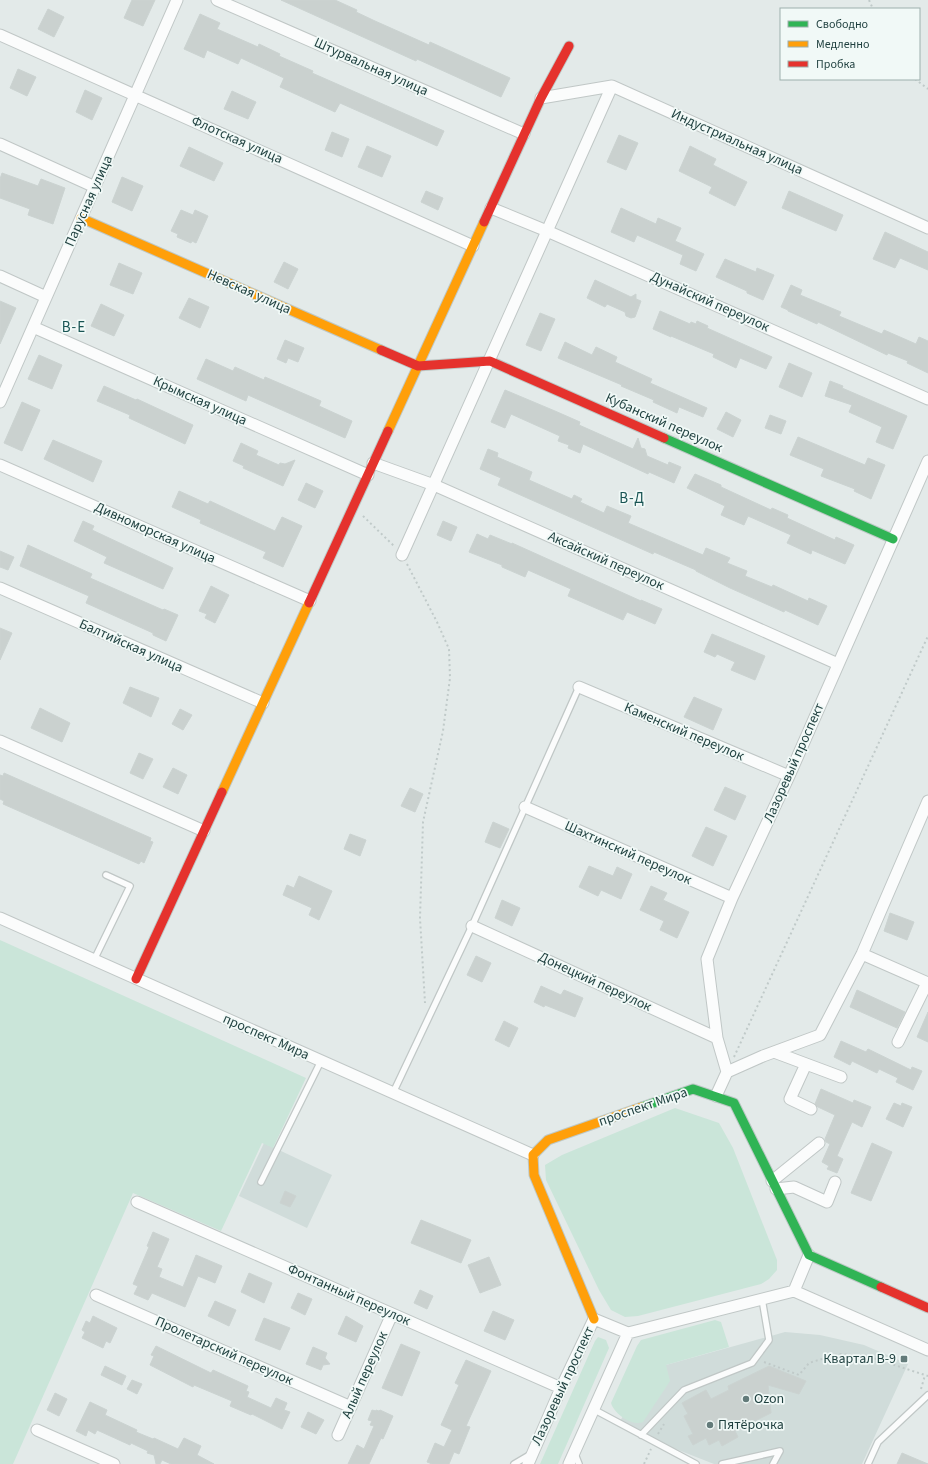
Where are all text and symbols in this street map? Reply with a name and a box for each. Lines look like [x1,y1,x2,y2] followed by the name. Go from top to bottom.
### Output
[780,8,920,80] legend
[816,16,868,33] text: Свободно
[311,33,431,101] street label: Штурвальная улица
[816,36,870,53] text: Медленно
[816,56,855,73] text: Пробка
[668,104,806,180] street label: Индустриальная улица
[188,111,286,169] street label: Флотская улица
[60,152,118,250] street label: Парусная улица
[204,265,294,319] street label: Невская улица
[647,267,773,337] street label: Дунайский переулок
[62,317,86,338] district label: В-Е
[150,371,250,431] street label: Крымская улица
[602,388,726,458] street label: Кубанский переулок
[619,488,645,509] district label: В-Д
[91,497,219,569] street label: Дивноморская улица
[545,526,667,596] street label: Аксайский переулок
[76,614,186,678] street label: Балтийская улица
[621,698,747,766] street label: Каменский переулок
[759,699,830,826] street label: Лазоревый проспект
[561,816,695,890] street label: Шахтинский переулок
[535,947,655,1017] street label: Донецкий переулок
[220,1009,312,1065] street label: проспект Мира
[596,1082,690,1132] street label: проспект Мира
[284,1259,414,1331] street label: Фонтанный переулок
[152,1311,296,1391] street label: Пролетарский переулок
[527,1323,600,1449] street label: Лазоревый проспект
[337,1328,393,1422] street label: Алый переулок
[823,1349,896,1369] place label: Квартал В-9
[899,1354,909,1364] marker: Квартал В-9
[754,1389,784,1409] place label: Ozon
[741,1394,751,1404] marker: Ozon
[718,1415,784,1435] place label: Пятёрочка
[705,1420,715,1430] marker: Пятёрочка

